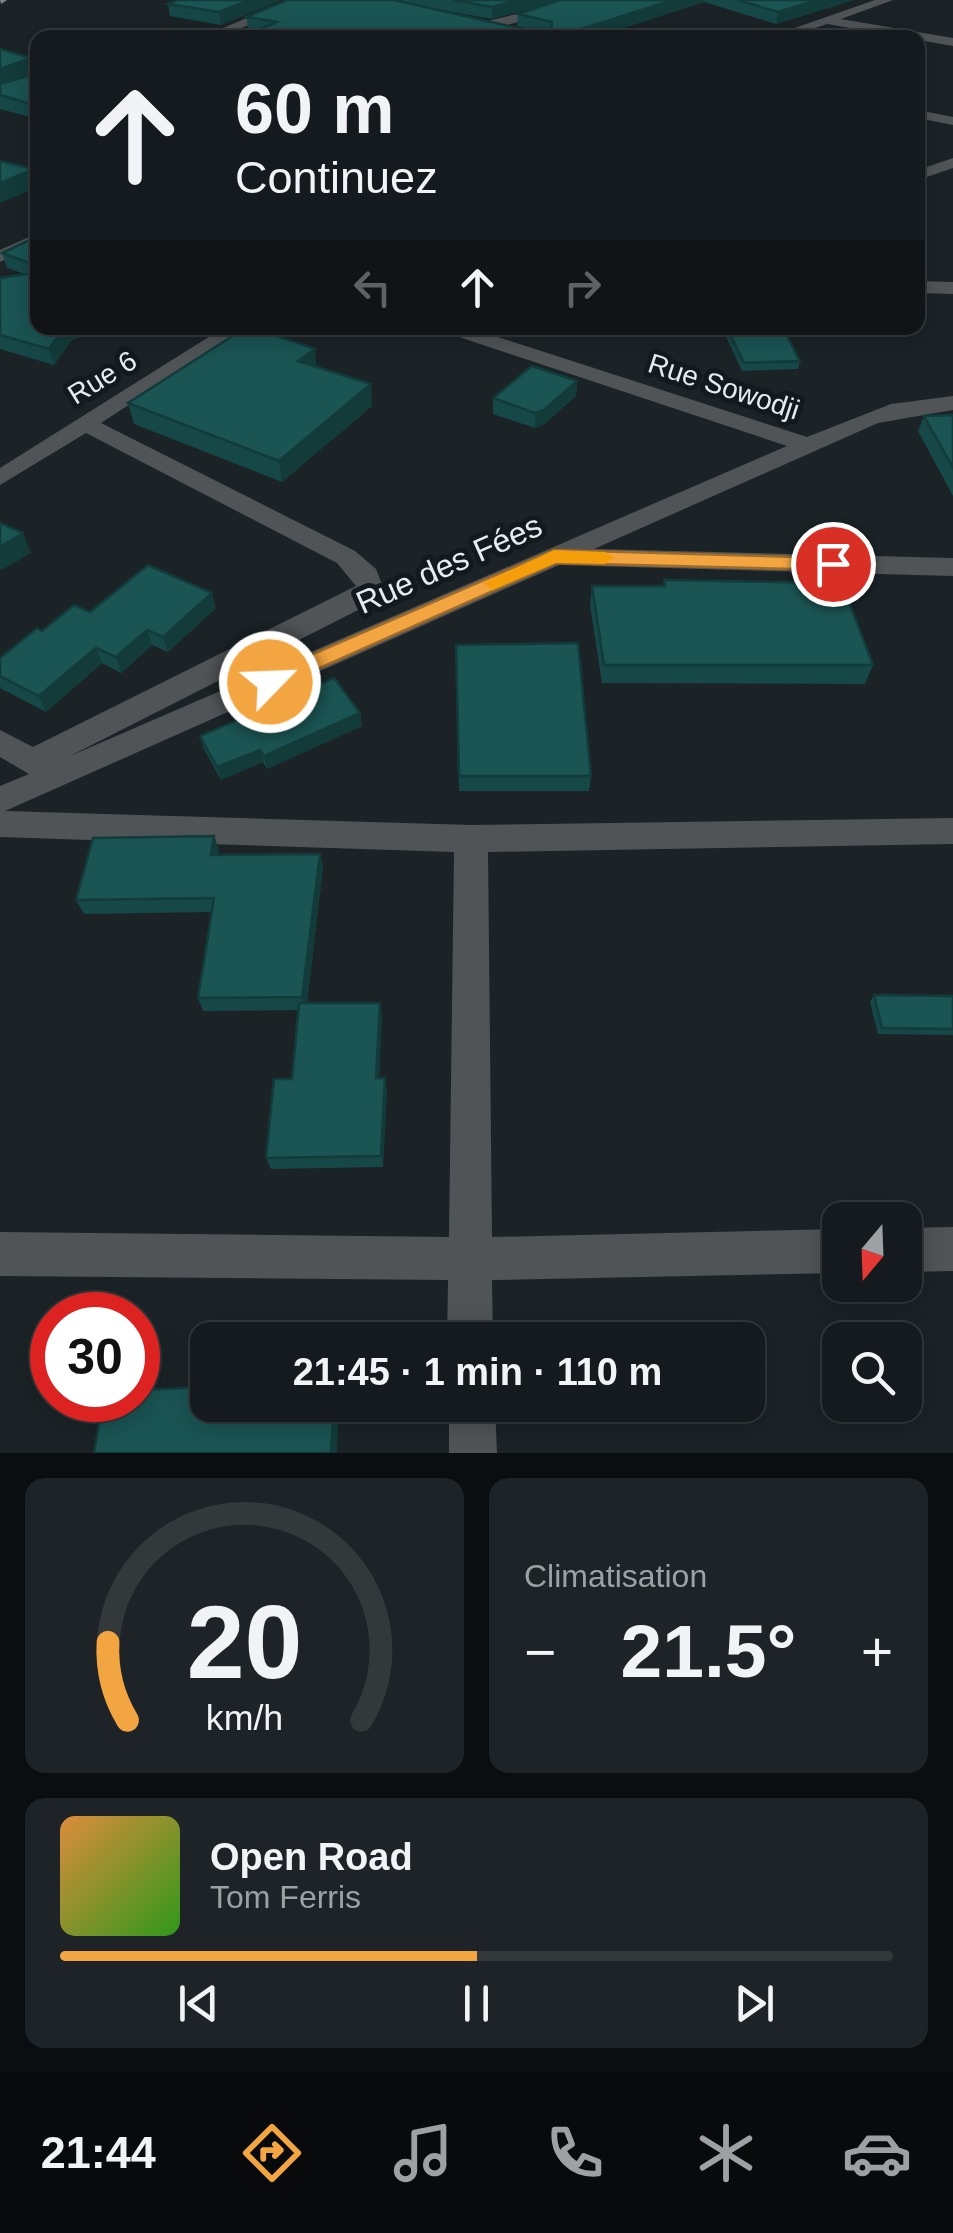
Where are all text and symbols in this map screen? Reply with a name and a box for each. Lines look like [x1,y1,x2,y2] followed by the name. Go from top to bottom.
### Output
[70,70,200,200] icon: ahead
[235,70,395,148] text: 60 m
[235,152,438,203] text: Continuez
[345,260,400,315] icon: left
[450,260,505,315] icon: ahead
[555,260,610,315] icon: right
[62,344,142,410] street label: Rue 6
[644,347,803,426] street label: Rue Sowodji
[351,507,547,621] street label: Rue des Fées
[791,522,876,607] pin
[806,537,861,592] icon: arrive
[218,630,322,734] position arrow
[822,1202,922,1302] north arrow
[822,1202,922,1422] map controls
[30,1292,160,1422] speed limit sign: 30
[822,1322,922,1422] button: search
[293,1351,662,1393] text: 21:45 · 1 min · 110 m
[524,1558,707,1594] text: Climatisation
[187,1584,302,1700] text: 20
[621,1609,796,1693] text: 21.5°
[524,1621,556,1683] text: −
[861,1621,893,1683] text: +
[206,1698,283,1738] text: km/h
[210,1836,413,1878] text: Open Road
[210,1879,361,1915] text: Tom Ferris
[171,1976,226,2031] icon: previous
[449,1976,504,2031] icon: pause
[727,1976,782,2031] icon: next
[237,2118,307,2188] icon: directions
[388,2118,458,2188] icon: music
[540,2118,610,2188] icon: phone
[691,2118,761,2188] icon: climate
[842,2118,912,2188] icon: car
[41,2127,156,2178] text: 21:44

